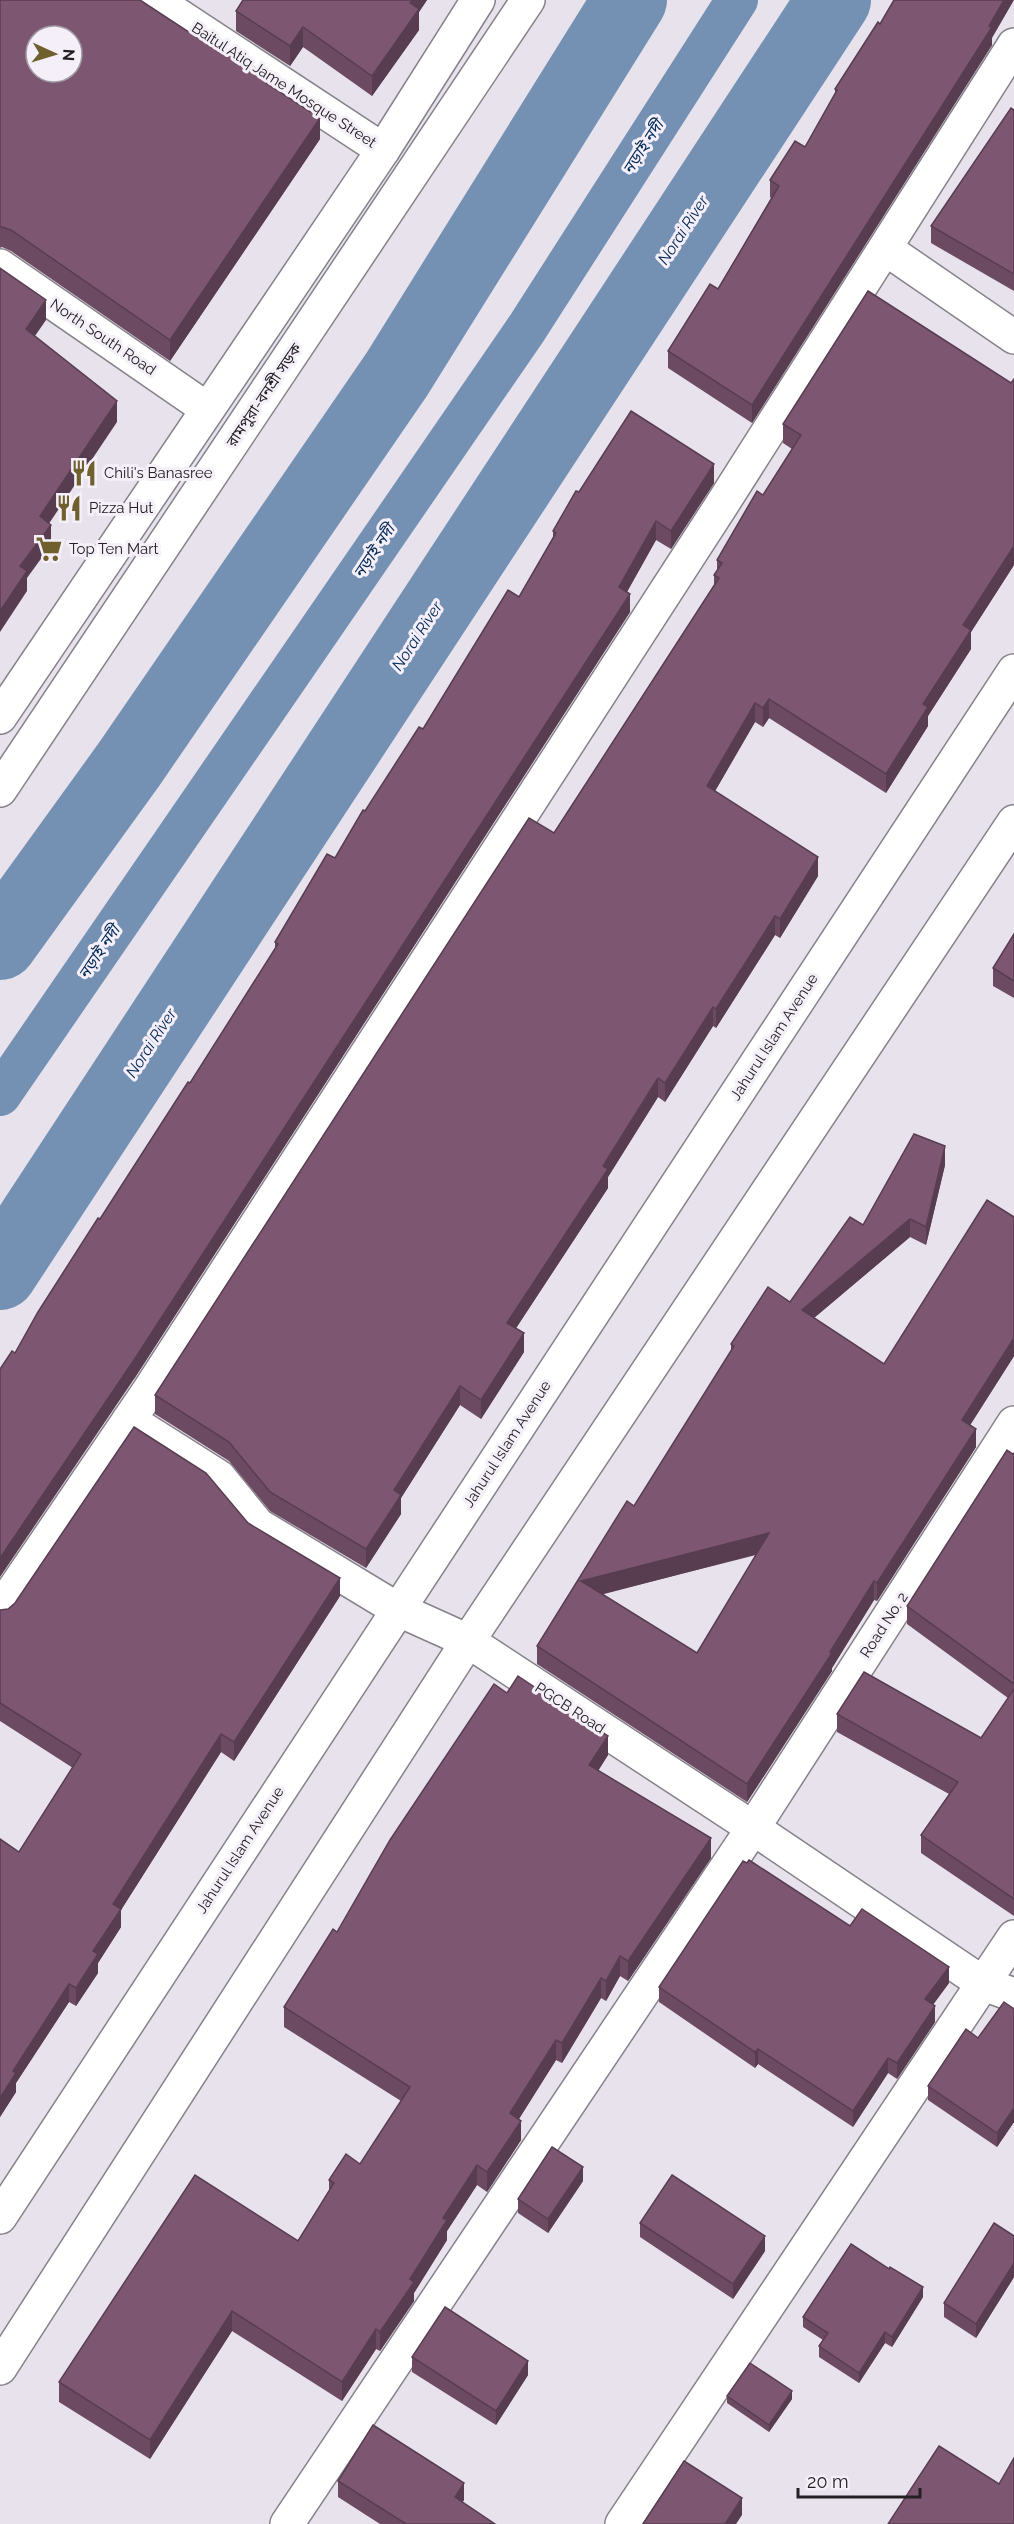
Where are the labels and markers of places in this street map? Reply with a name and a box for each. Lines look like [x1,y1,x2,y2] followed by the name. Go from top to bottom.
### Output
[69,458,99,488] restaurant icon: Chili's Banasree
[104,464,213,482] place label: Chili's Banasree
[54,493,84,523] restaurant icon: Pizza Hut
[89,499,153,517] place label: Pizza Hut
[34,534,64,564] supermarket icon: Top Ten Mart
[69,540,158,558] place label: Top Ten Mart

